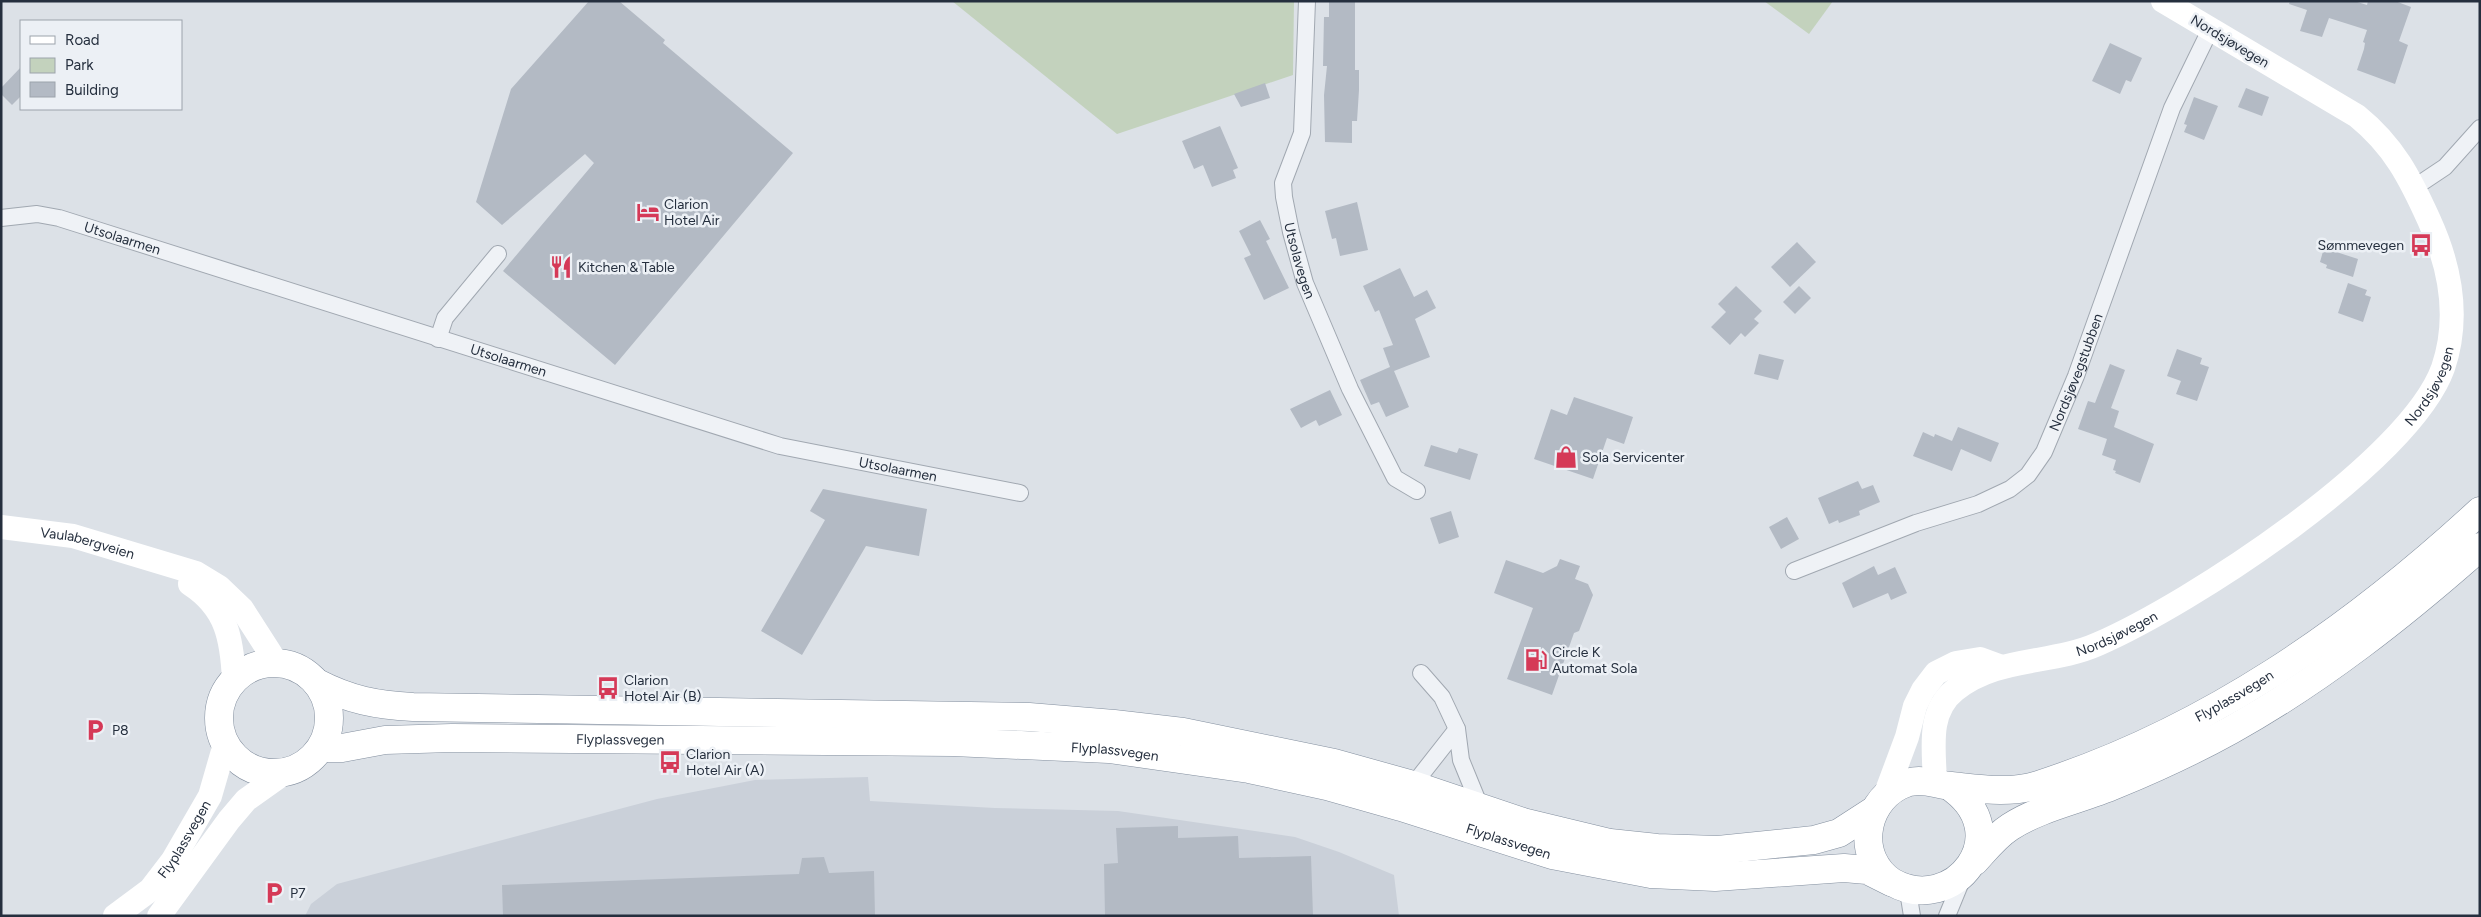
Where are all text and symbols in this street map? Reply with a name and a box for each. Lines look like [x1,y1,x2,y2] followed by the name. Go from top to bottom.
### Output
[2187,11,2272,72] street label: Nordsjøvegen
[20,20,182,110] legend
[65,31,100,49] text: Road
[65,56,94,74] text: Park
[65,81,119,99] text: Building
[664,196,720,229] place label: Clarion Hotel Air
[635,199,661,225] hotel icon: Clarion Hotel Air
[82,218,163,259] street label: Utsolaarmen
[1280,221,1319,301] street label: Utsolavegen
[2408,232,2434,258] bus stop icon: Sømmevegen
[2318,237,2404,254] place label: Sømmevegen
[548,254,574,280] restaurant icon: Kitchen & Table
[578,259,675,276] place label: Kitchen & Table
[2046,311,2107,434] street label: Nordsjøvegstubben
[468,341,549,381] street label: Utsolaarmen
[2401,345,2458,430] street label: Nordsjøvegen
[1553,444,1579,470] shop icon: Sola Servicenter
[1582,449,1685,466] place label: Sola Servicenter
[857,454,939,486] street label: Utsolaarmen
[39,524,137,563] street label: Vaulabergveien
[2074,607,2161,660] street label: Nordsjøvegen
[1552,644,1637,677] place label: Circle K Automat Sola
[1523,647,1549,673] fuel station icon: Circle K Automat Sola
[2192,667,2277,726] street label: Flyplassvegen
[624,672,701,705] place label: Clarion Hotel Air (B)
[595,675,621,701] bus stop icon: Clarion Hotel Air (B)
[82,717,108,743] parking icon: P8
[112,722,129,739] place label: P8
[576,731,665,749] street label: Flyplassvegen
[1071,739,1160,765] street label: Flyplassvegen
[686,746,764,779] place label: Clarion Hotel Air (A)
[657,749,683,775] bus stop icon: Clarion Hotel Air (A)
[154,797,215,882] street label: Flyplassvegen
[1464,820,1553,863] street label: Flyplassvegen
[261,880,287,906] parking icon: P7
[290,885,306,902] place label: P7

